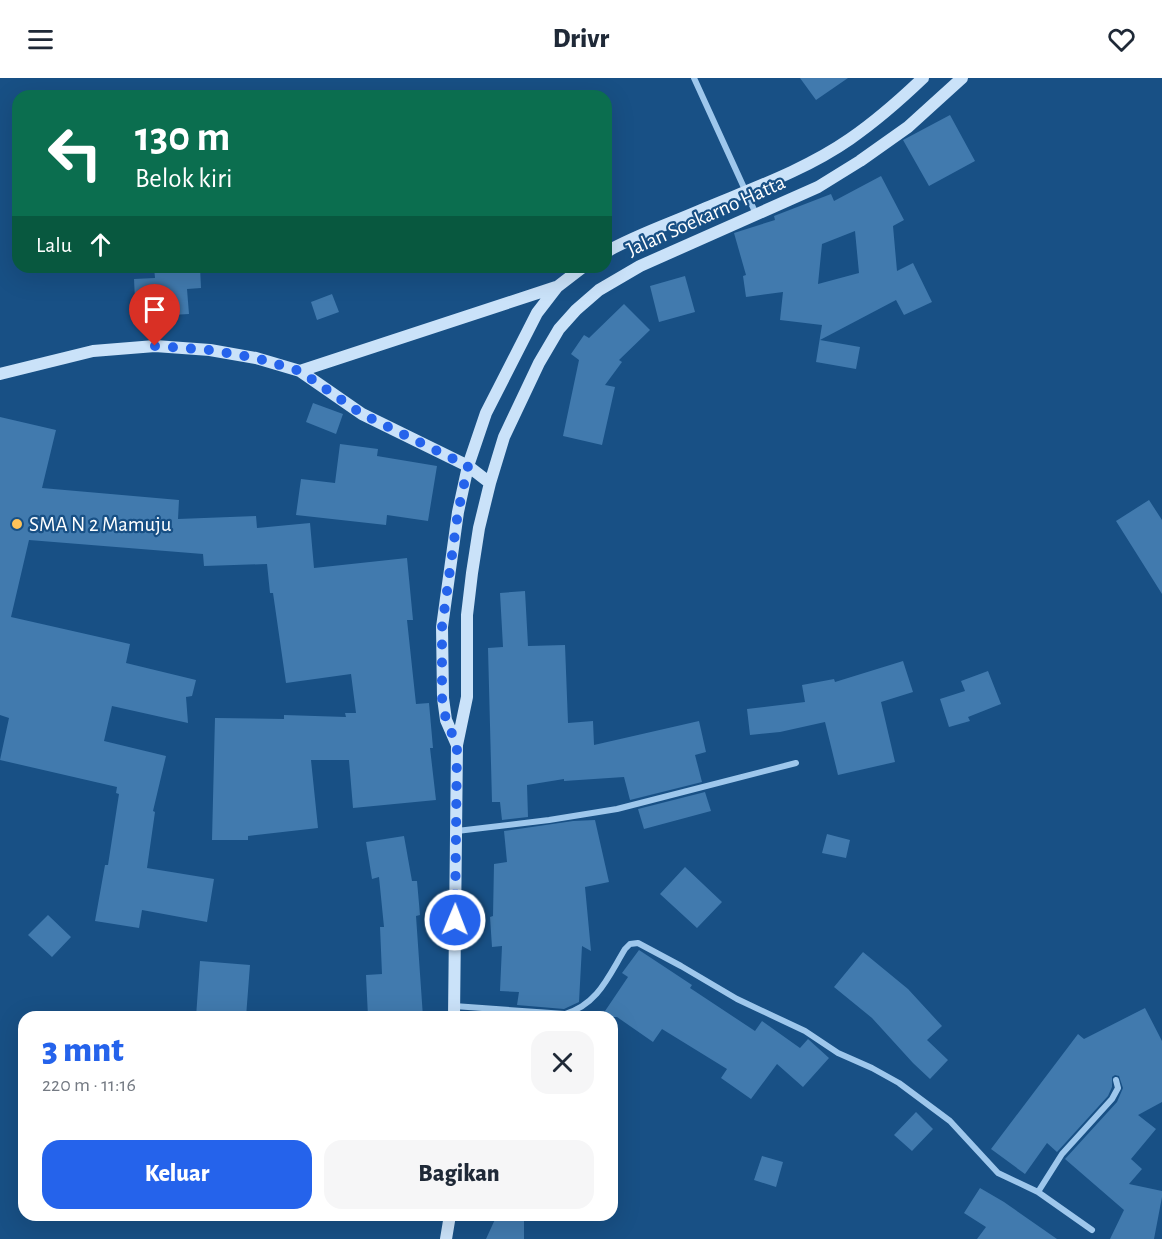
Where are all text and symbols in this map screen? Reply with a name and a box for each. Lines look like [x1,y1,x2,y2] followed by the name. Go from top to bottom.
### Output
[24,23,57,56] icon: menu
[1105,23,1138,56] icon: heart
[553,25,609,52] text: Drivr
[36,114,114,192] icon: left
[135,116,230,158] text: 130 m
[135,165,232,192] text: Belok kiri
[624,172,789,260] street label: Jalan Soekarno Hatta
[84,228,117,261] icon: ahead
[36,234,72,256] text: Lalu
[129,284,180,346] pin
[138,293,171,326] icon: arrive
[29,514,172,535] place label: SMA N 2 Mamuju
[10,517,24,531] marker: SMA N 2 Mamuju
[423,888,487,952] position arrow
[531,1031,594,1094] button: close
[42,1032,124,1068] text: 3 mnt
[42,1075,136,1095] text: 220 m · 11:16
[42,1140,312,1209] button: Keluar
[324,1140,594,1209] button: Bagikan

